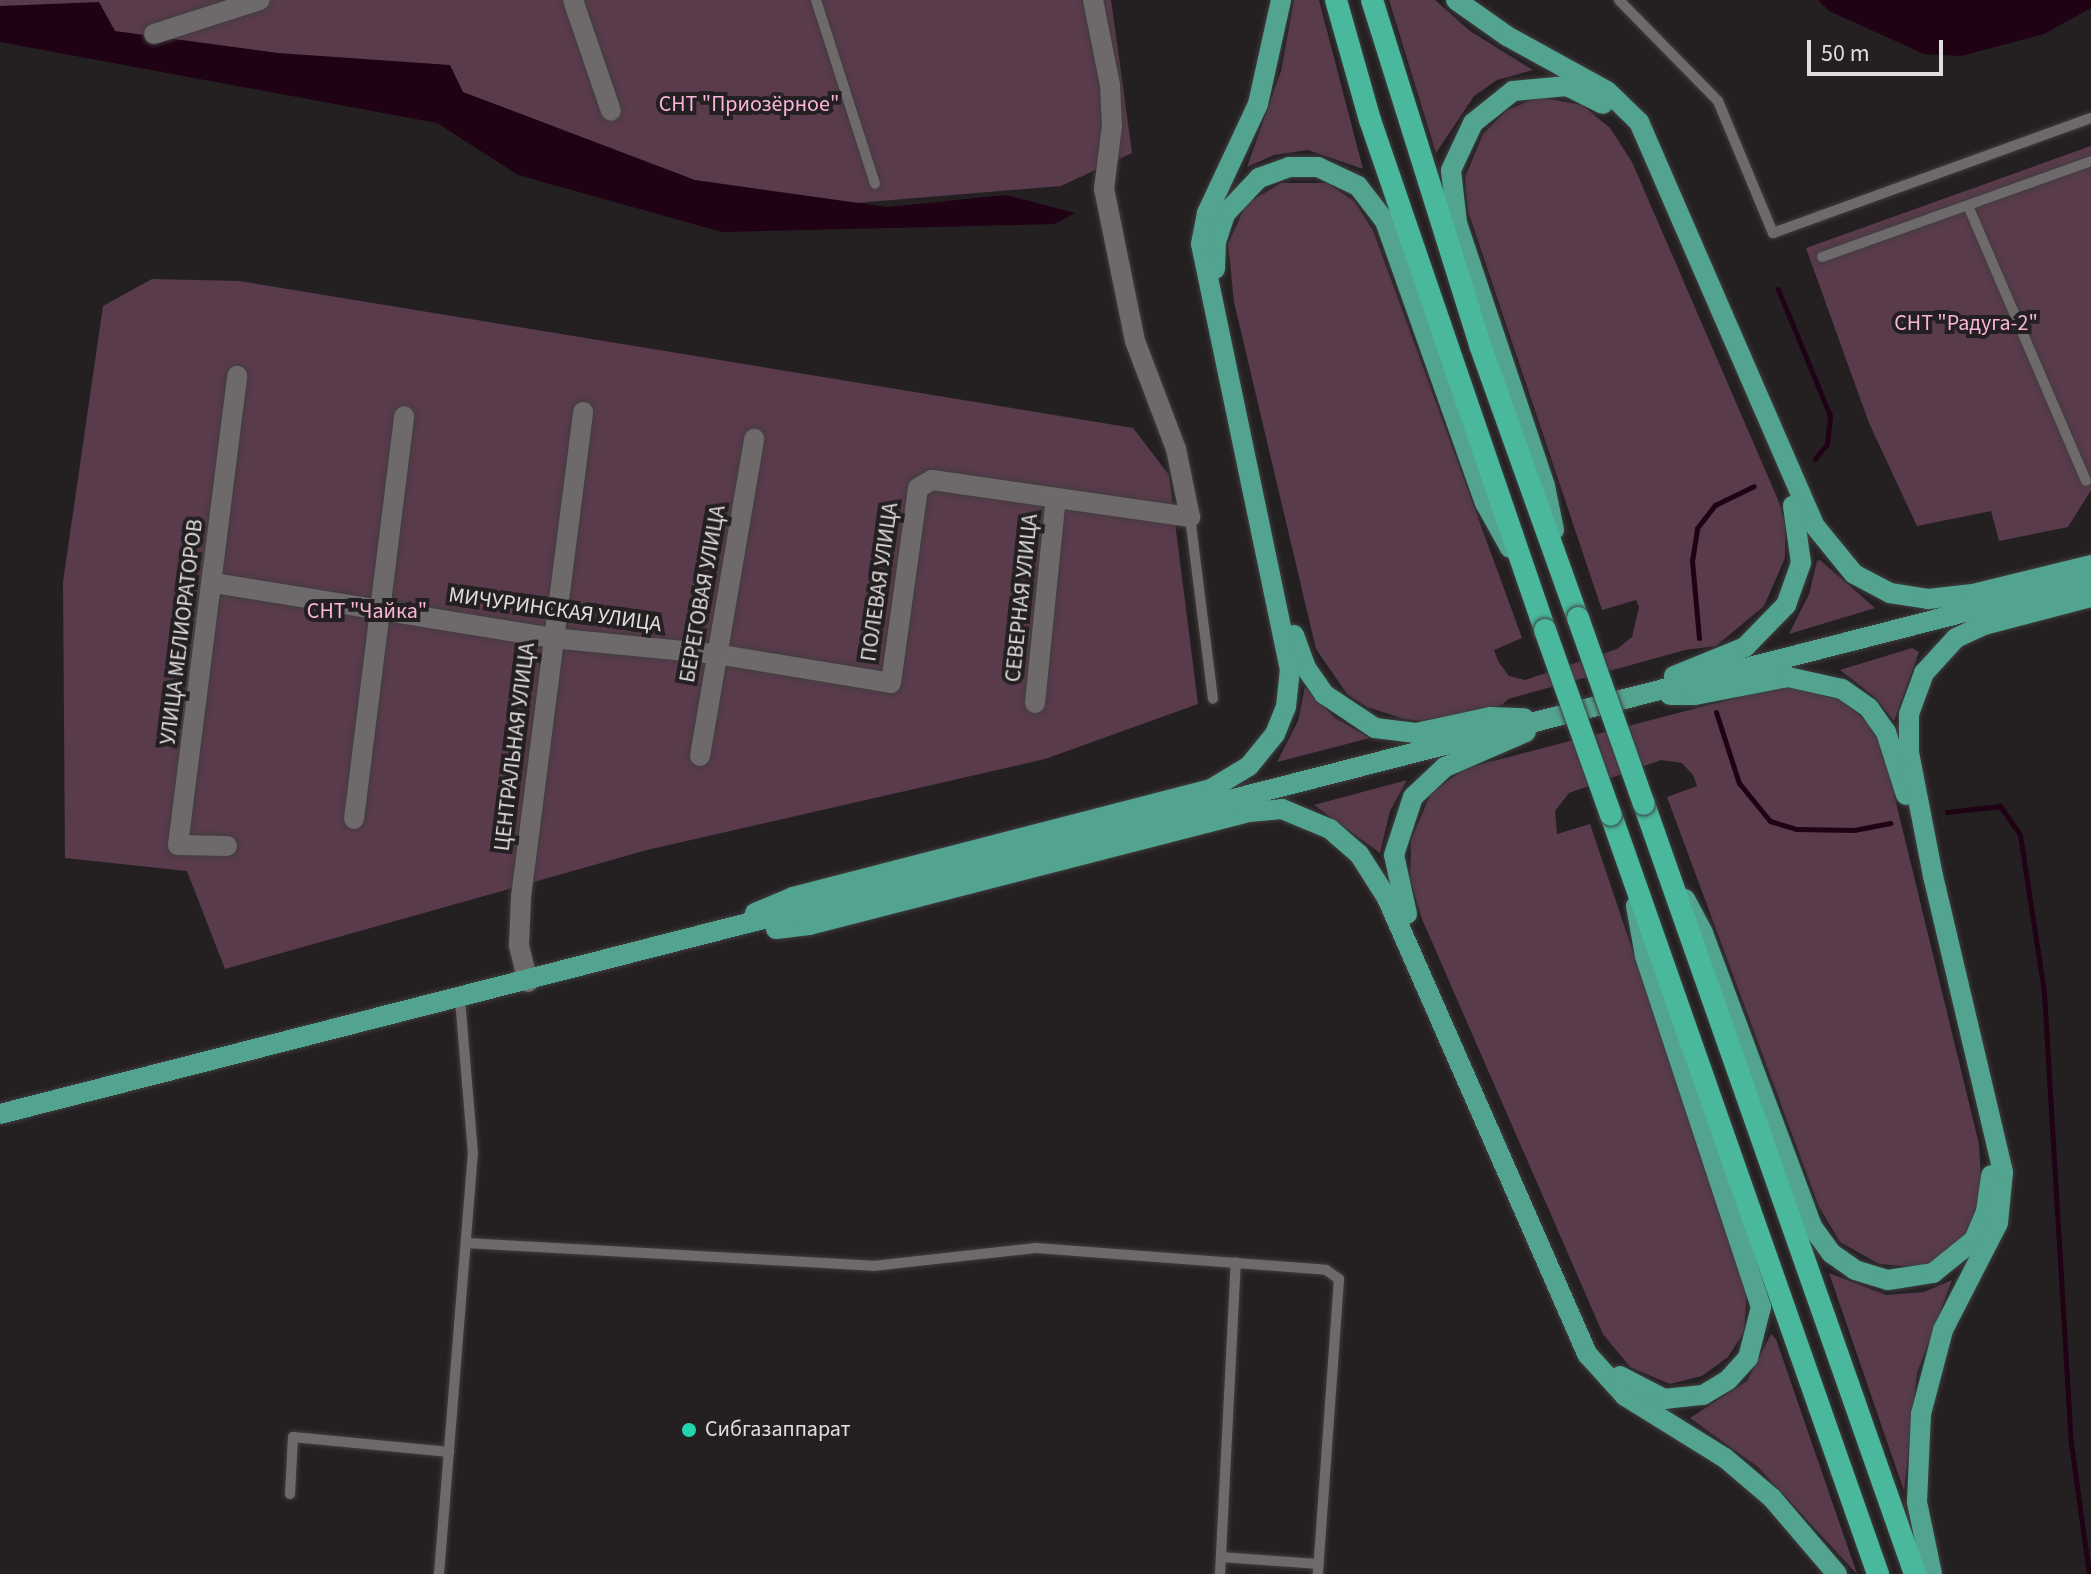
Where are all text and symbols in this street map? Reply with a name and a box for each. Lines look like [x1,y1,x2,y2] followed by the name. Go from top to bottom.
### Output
[1811,24,1947,74] scale bar
[1821,36,1870,71] text: 50 m
[659,92,839,118] park label: СНТ "Приозёрное"
[1894,311,2038,337] park label: СНТ "Радуга-2"
[856,501,904,663] street label: ПОЛЕВАЯ УЛИЦА
[674,503,732,685] street label: БЕРЕГОВАЯ УЛИЦА
[1000,513,1044,683] street label: СЕВЕРНАЯ УЛИЦА
[155,518,209,746] street label: УЛИЦА МЕЛИОРАТОРОВ
[447,582,663,638] street label: МИЧУРИНСКАЯ УЛИЦА
[307,599,427,625] park label: СНТ "Чайка"
[489,641,541,853] street label: ЦЕНТРАЛЬНАЯ УЛИЦА
[705,1417,851,1443] place label: Сибгазаппарат
[680,1421,698,1439] marker: Сибгазаппарат

